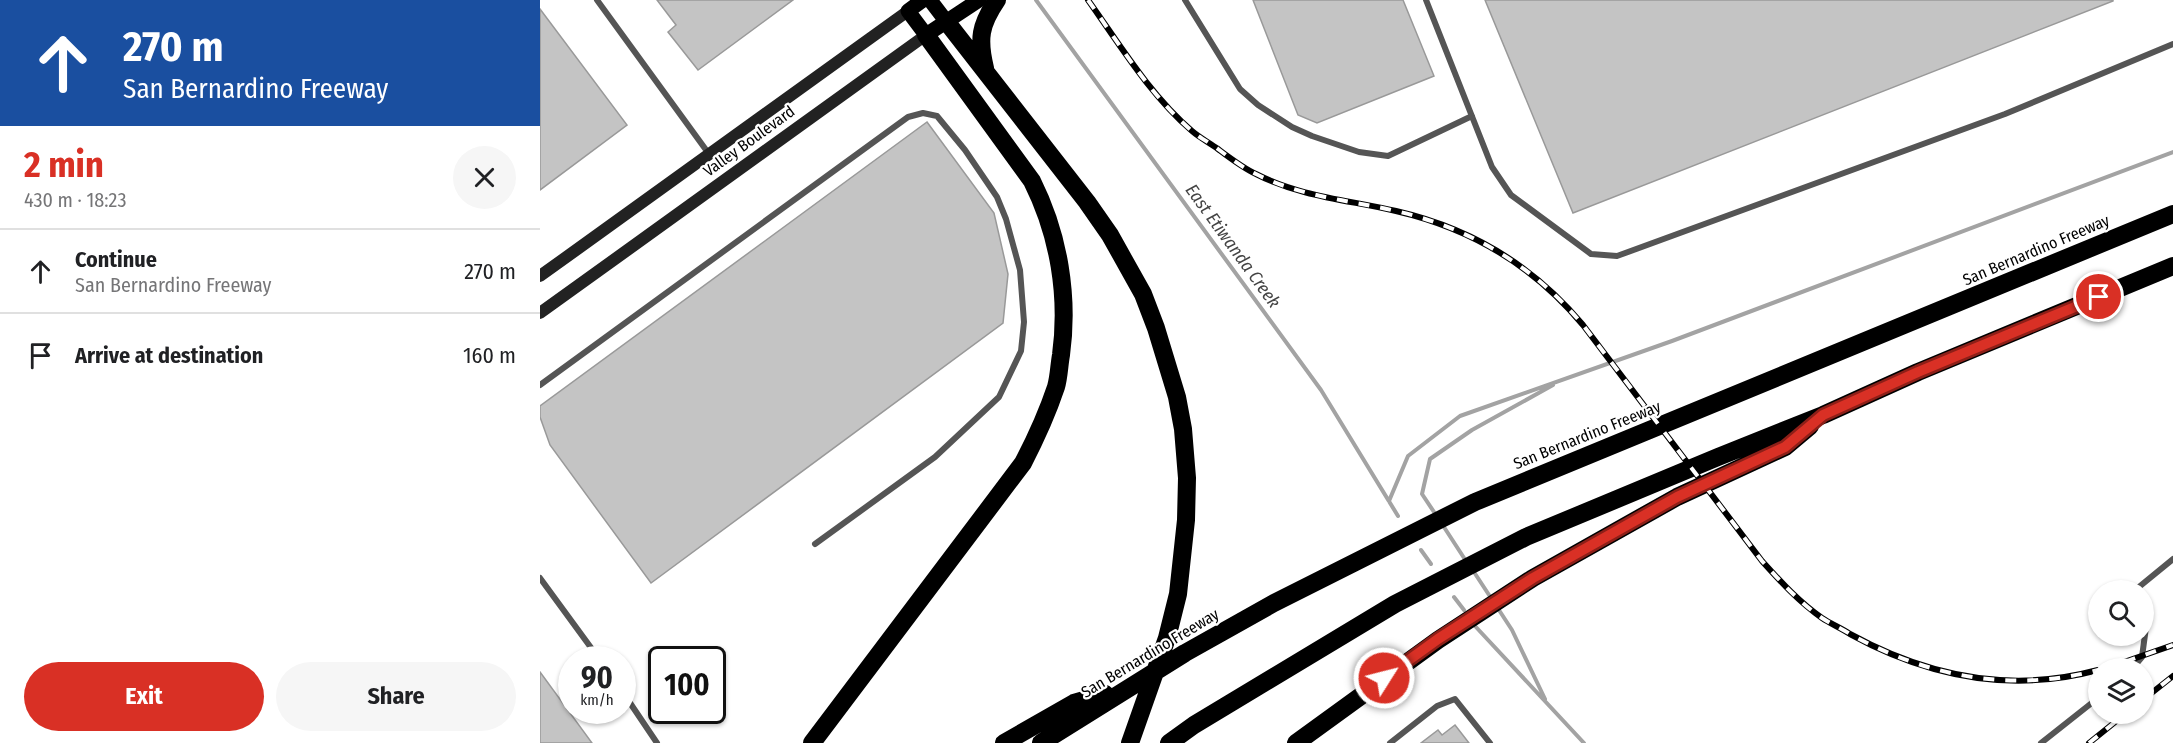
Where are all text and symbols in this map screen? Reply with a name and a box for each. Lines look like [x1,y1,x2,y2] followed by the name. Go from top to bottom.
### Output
[123,22,223,72] text: 270 m
[24,24,102,102] icon: ahead
[123,73,388,105] text: San Bernardino Freeway
[700,101,798,181] street label: Valley Boulevard
[24,143,104,187] text: 2 min
[453,146,516,209] button: close
[1181,180,1285,312] water label: East Etiwanda Creek
[24,188,126,212] text: 430 m · 18:23
[1960,210,2113,289] street label: San Bernardino Freeway
[75,246,157,273] text: Continue
[24,255,57,288] icon: ahead
[464,258,516,285] text: 270 m
[2073,271,2124,322] pin
[75,273,272,297] text: San Bernardino Freeway
[2082,280,2115,313] icon: arrive
[24,339,57,372] icon: arrive
[75,342,263,369] text: Arrive at destination
[463,342,516,369] text: 160 m
[1511,396,1664,473] street label: San Bernardino Freeway
[2088,580,2154,724] map controls
[2088,580,2154,646] button: search
[1078,604,1223,702] street label: San Bernardino Freeway
[648,646,726,724] speed limit sign: 100
[1352,646,1416,710] position arrow
[2088,658,2154,724] button: layers
[581,660,613,696] text: 90
[24,662,264,731] button: Exit
[276,662,516,731] button: Share
[580,691,614,709] text: km/h

